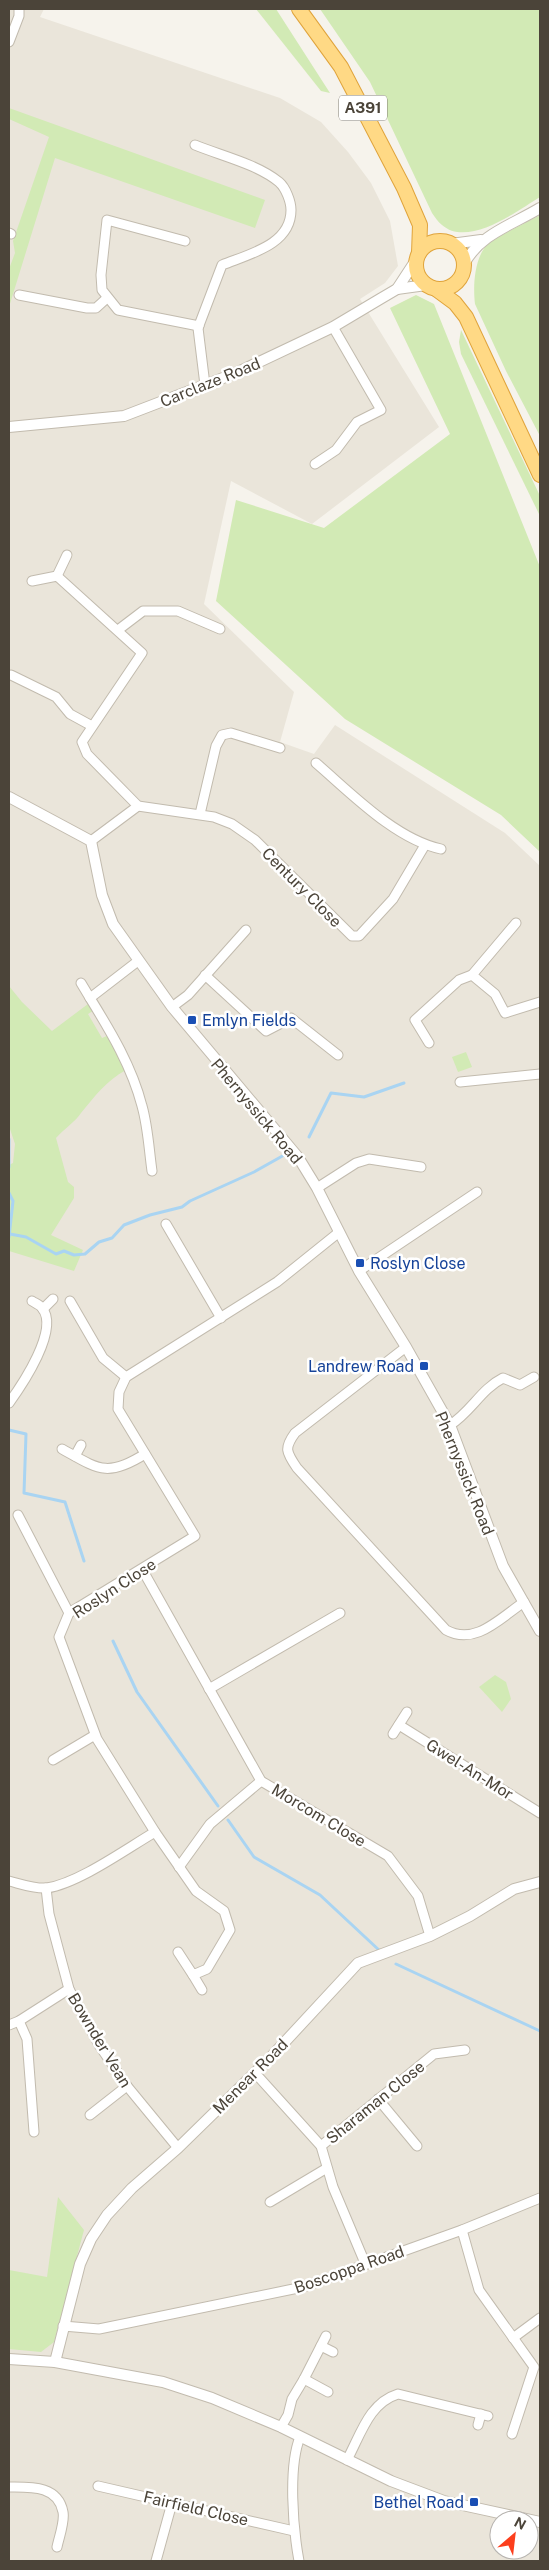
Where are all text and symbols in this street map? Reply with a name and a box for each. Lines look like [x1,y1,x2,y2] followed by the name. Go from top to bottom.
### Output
[339,96,387,120] road number: A391
[157,354,263,411] street label: Carclaze Road
[258,844,345,931] street label: Century Close
[202,1011,296,1030] place label: Emlyn Fields
[186,1014,198,1026] marker: Emlyn Fields
[207,1055,306,1168] street label: Phernyssick Road
[370,1254,465,1273] place label: Roslyn Close
[354,1257,366,1269] marker: Roslyn Close
[308,1357,414,1376] place label: Landrew Road
[418,1360,430,1372] marker: Landrew Road
[431,1409,498,1538] street label: Phernyssick Road
[69,1554,159,1622] street label: Roslyn Close
[423,1735,517,1804] street label: Gwel-An-Mor
[268,1780,369,1851] street label: Morcom Close
[64,1990,135,2091] street label: Bownder Vean
[209,2035,292,2118] street label: Menear Road
[322,2057,428,2148] street label: Sharaman Close
[292,2242,407,2297] street label: Boscoppa Road
[142,2487,250,2530] street label: Fairfield Close
[373,2493,464,2512] place label: Bethel Road
[468,2496,480,2508] marker: Bethel Road
[489,2510,539,2560] north arrow
[512,2514,529,2533] text: N

